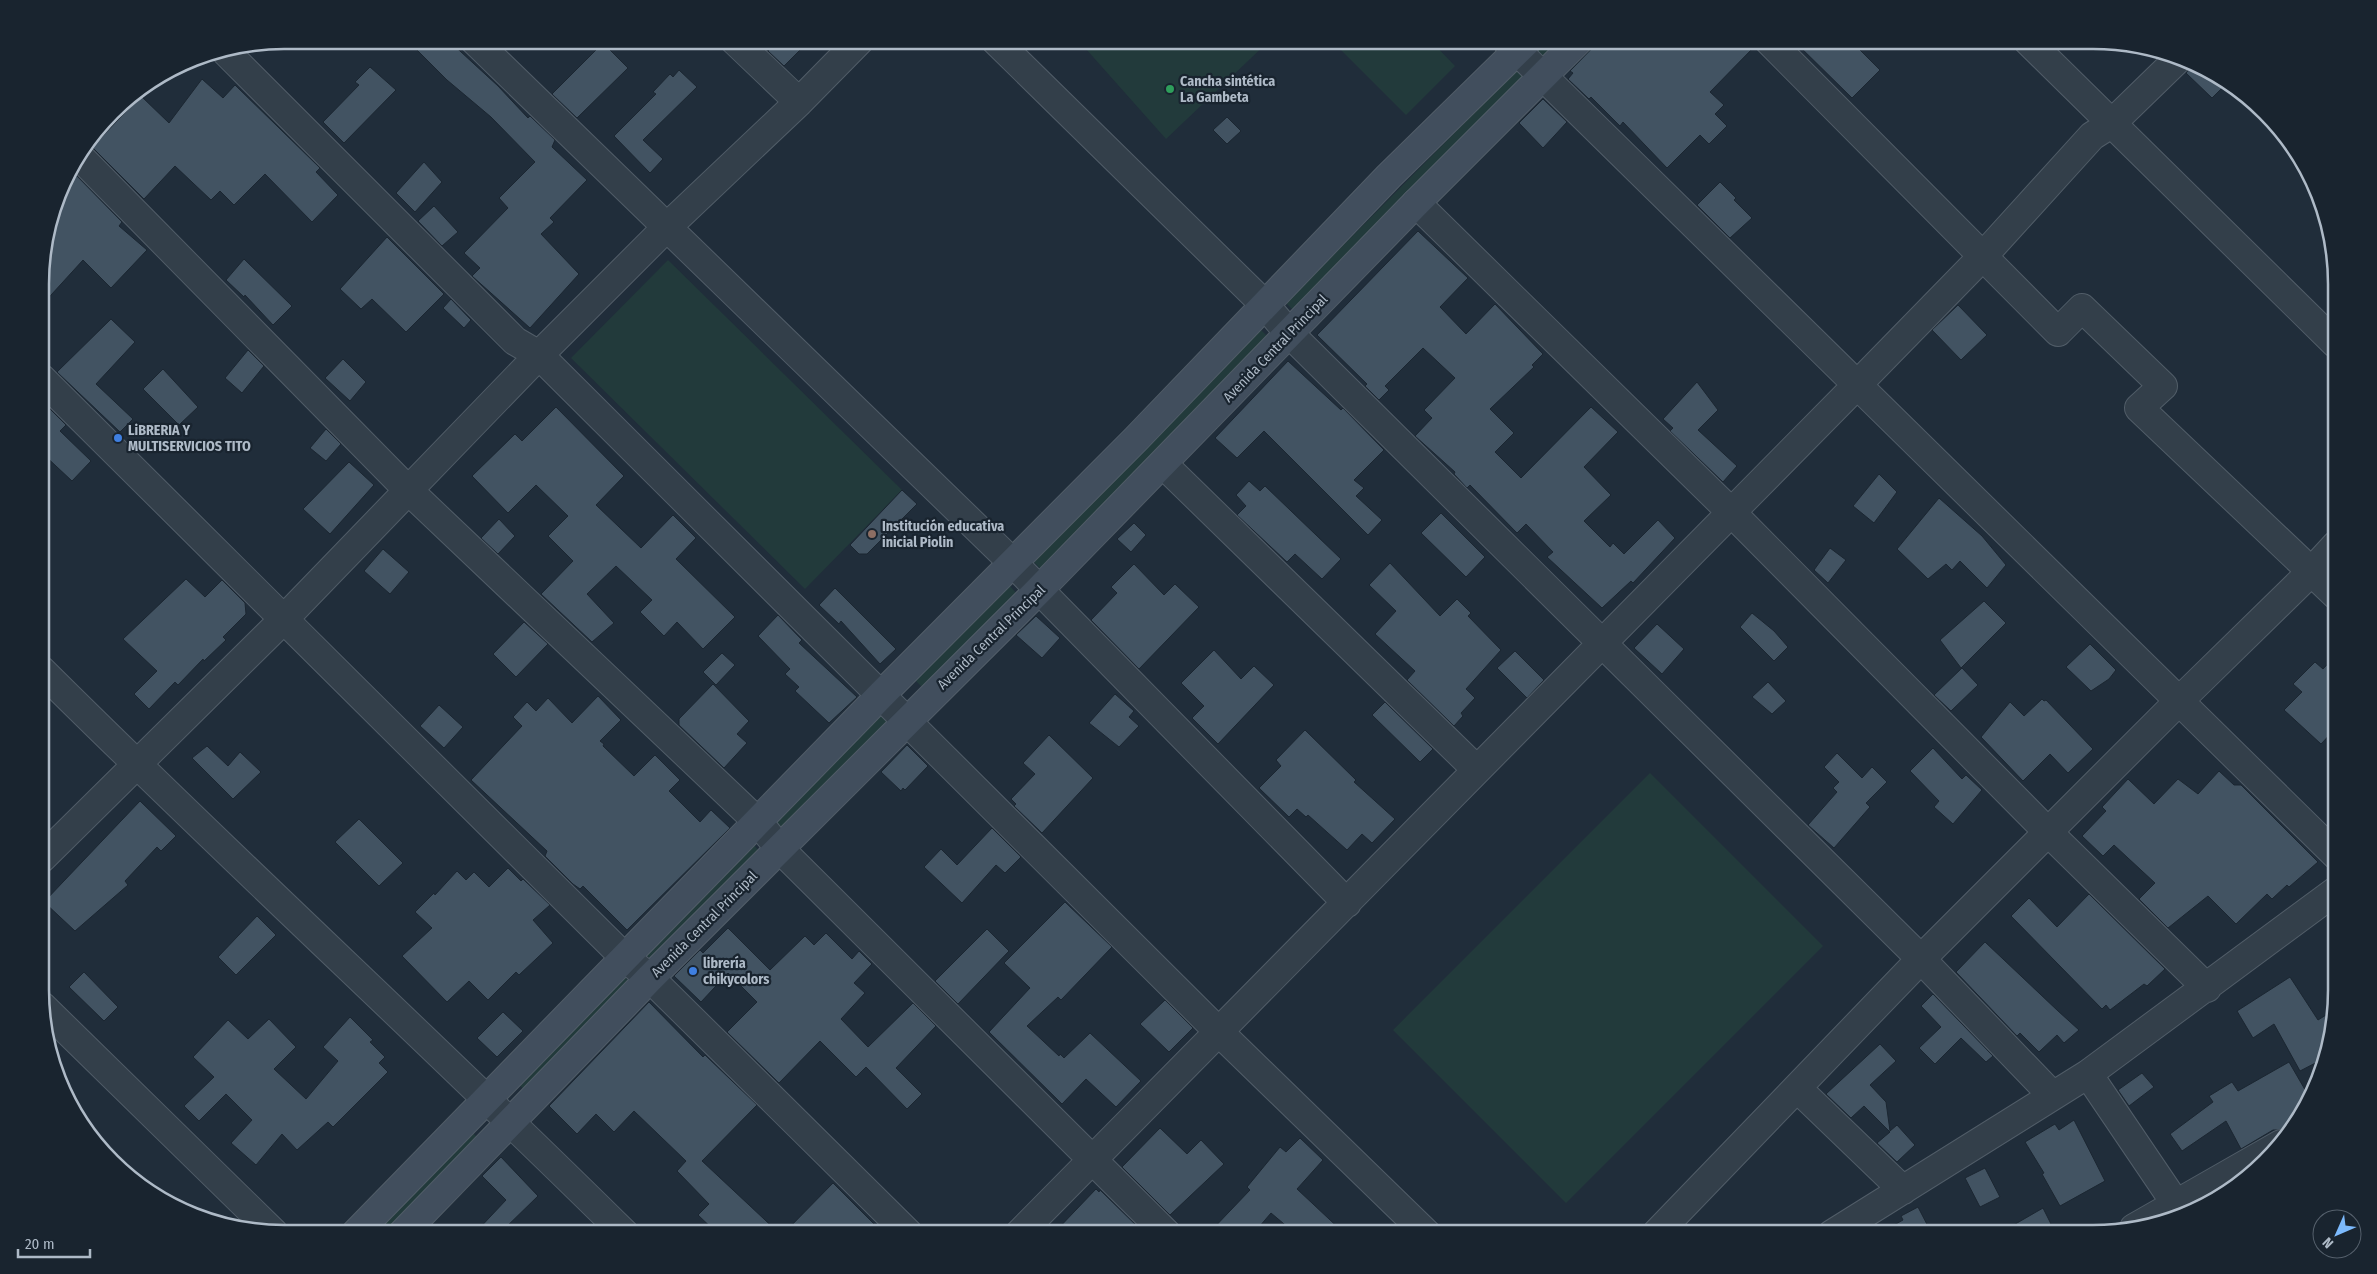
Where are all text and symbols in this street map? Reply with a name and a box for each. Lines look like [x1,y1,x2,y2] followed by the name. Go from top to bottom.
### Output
[1180,73,1275,106] place label: Cancha sintética La Gambeta
[1164,83,1176,95] marker: Cancha sintética La Gambeta
[1220,291,1331,406] street label: Avenida Central Principal
[128,422,251,455] place label: LiBRERIA Y MULTISERVICIOS TITO
[112,432,124,444] marker: LiBRERIA Y MULTISERVICIOS TITO
[882,518,1004,551] place label: Institución educativa inicial Piolin
[866,528,878,540] marker: Institución educativa inicial Piolin
[934,581,1049,693] street label: Avenida Central Principal
[648,868,761,981] street label: Avenida Central Principal
[703,955,769,988] place label: librería chikycolors
[687,965,699,977] marker: librería chikycolors
[2312,1209,2362,1259] north arrow
[18,1226,90,1258] scale bar
[2319,1234,2337,1252] text: N
[25,1235,55,1253] text: 20 m

